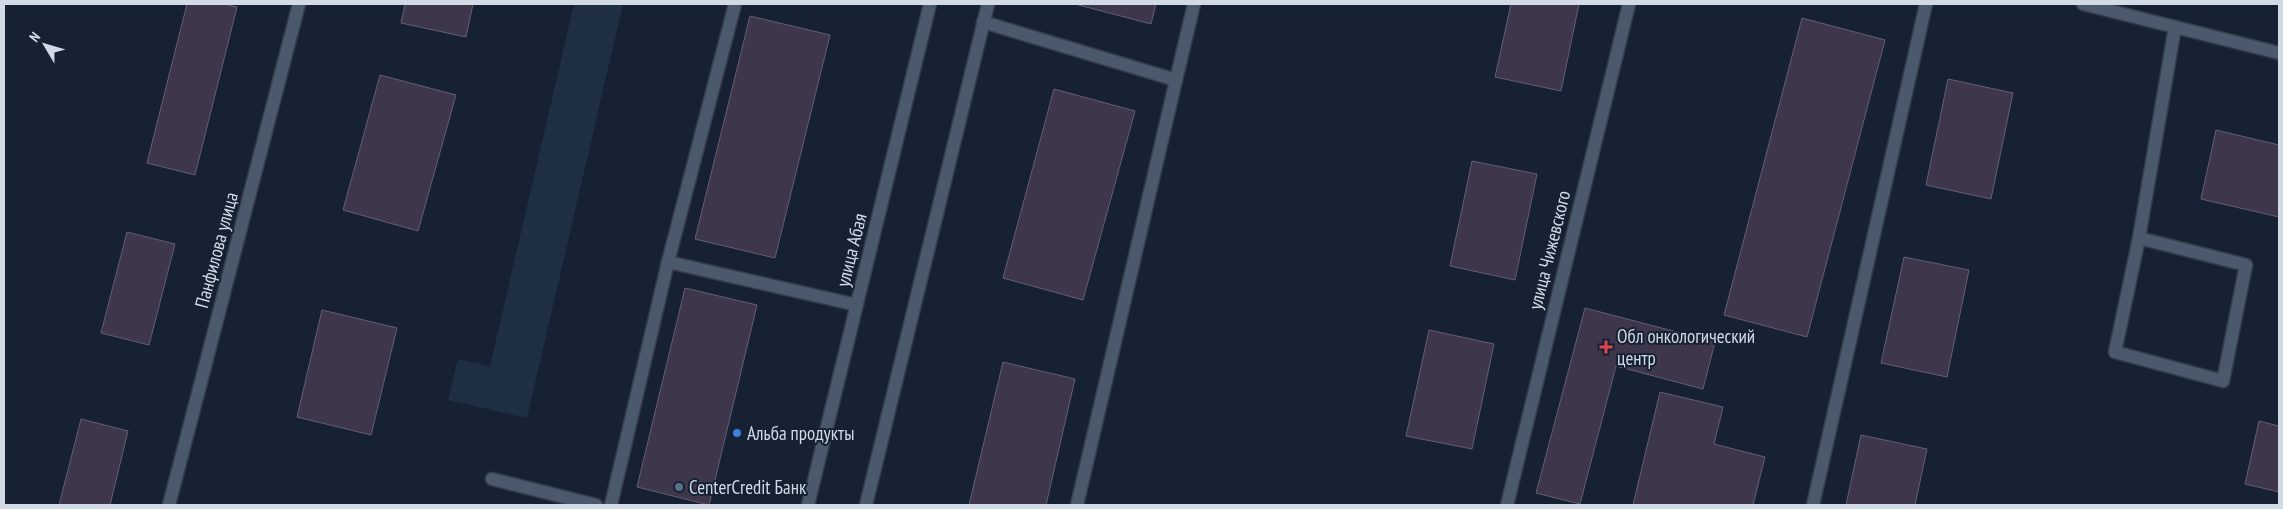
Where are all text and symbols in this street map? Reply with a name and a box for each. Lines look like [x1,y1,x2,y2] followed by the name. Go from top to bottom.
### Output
[20,20,70,70] north arrow
[25,28,44,46] text: N
[1523,188,1575,312] street label: улица Чижевского
[189,190,243,310] street label: Панфилова улица
[830,211,872,289] street label: улица Абая
[1617,324,1755,370] place label: Обл онкологический центр
[1599,340,1613,354] marker: Обл онкологический центр
[747,421,854,445] place label: Альба продукты
[731,427,743,439] marker: Альба продукты
[689,475,807,499] place label: CenterCredit Банк
[673,481,685,493] marker: CenterCredit Банк

